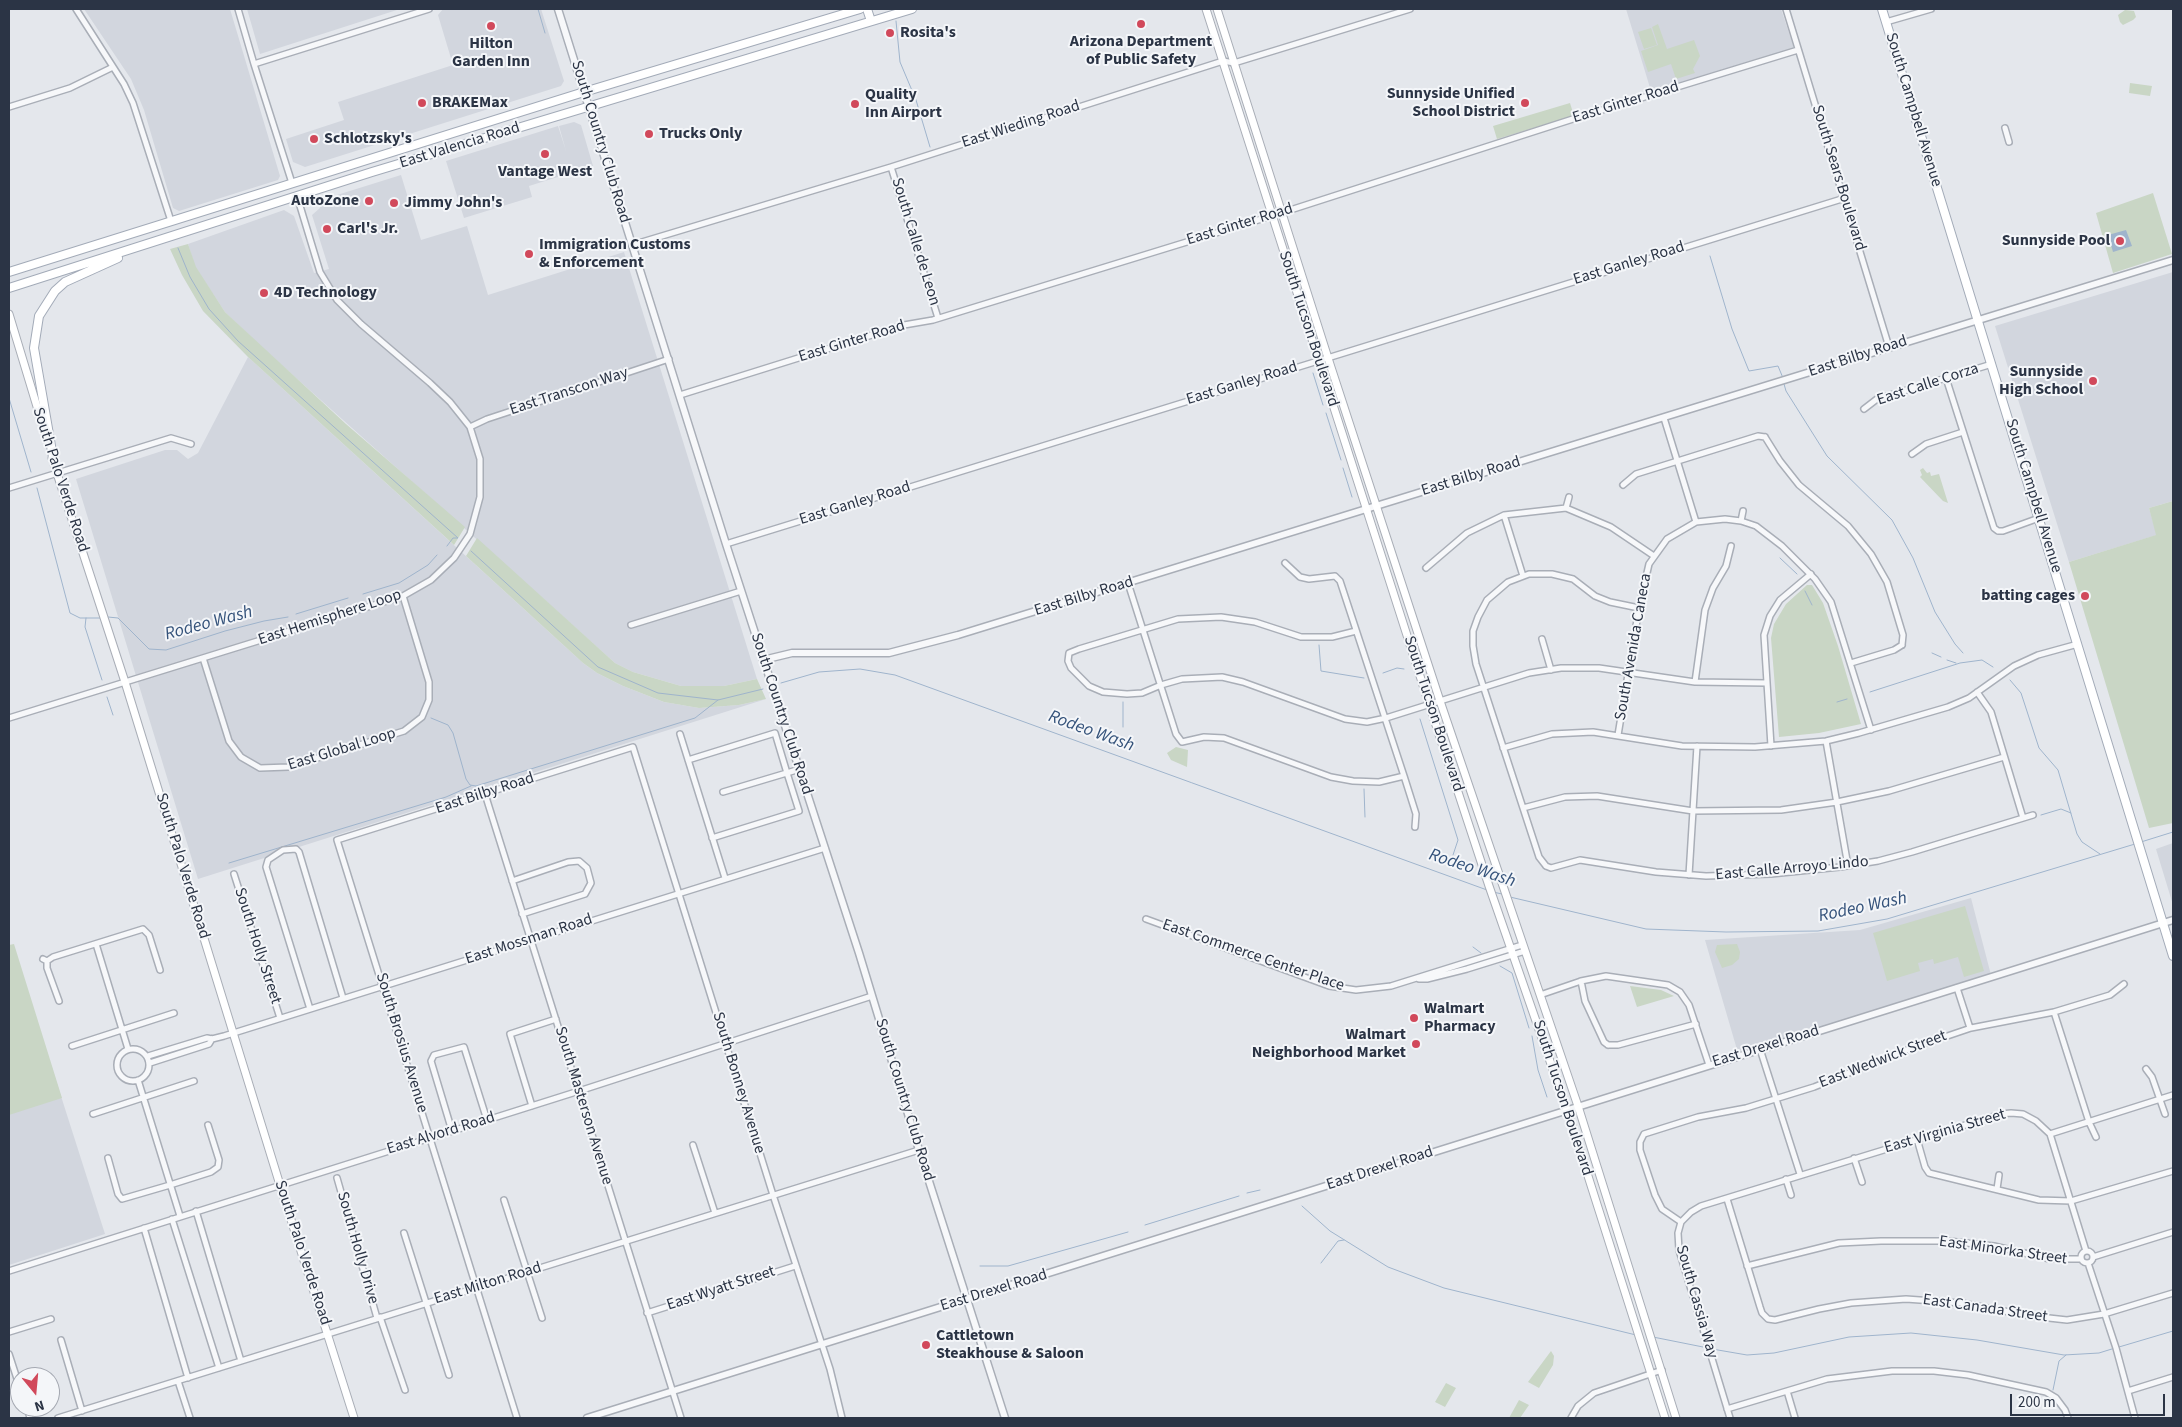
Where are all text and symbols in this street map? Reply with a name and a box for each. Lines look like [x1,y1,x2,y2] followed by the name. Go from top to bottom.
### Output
[1135,18,1147,30] marker: Arizona Department of Public Safety
[485,20,497,32] marker: Hilton Garden Inn
[900,23,956,43] place label: Rosita's
[884,27,896,39] marker: Rosita's
[1880,31,1946,189] street label: South Campbell Avenue
[1070,32,1212,70] place label: Arizona Department of Public Safety
[452,34,530,72] place label: Hilton Garden Inn
[566,58,634,226] street label: South Country Club Road
[1570,78,1682,128] street label: East Ginter Road
[1387,84,1515,122] place label: Sunnyside Unified School District
[865,85,942,123] place label: Quality Inn Airport
[432,93,508,113] place label: BRAKEMax
[416,97,428,109] marker: BRAKEMax
[959,97,1083,153] street label: East Wieding Road
[1519,97,1531,109] marker: Sunnyside Unified School District
[849,98,861,110] marker: Quality Inn Airport
[1807,103,1869,253] street label: South Sears Boulevard
[397,119,523,173] street label: East Valencia Road
[659,124,742,144] place label: Trucks Only
[643,128,655,140] marker: Trucks Only
[324,129,412,149] place label: Schlotzsky's
[308,133,320,145] marker: Schlotzsky's
[539,148,551,160] marker: Vantage West
[498,162,592,182] place label: Vantage West
[886,176,944,308] street label: South Calle de Leon
[291,191,359,211] place label: AutoZone
[404,193,502,213] place label: Jimmy John's
[363,195,375,207] marker: AutoZone
[388,197,400,209] marker: Jimmy John's
[1184,200,1296,250] street label: East Ginter Road
[337,219,398,239] place label: Carl's Jr.
[321,223,333,235] marker: Carl's Jr.
[2002,231,2110,251] place label: Sunnyside Pool
[539,235,691,273] place label: Immigration Customs & Enforcement
[2114,235,2126,247] marker: Sunnyside Pool
[1571,238,1687,290] street label: East Ganley Road
[523,248,535,260] marker: Immigration Customs & Enforcement
[1274,249,1342,409] street label: South Tucson Boulevard
[274,283,377,303] place label: 4D Technology
[258,287,270,299] marker: 4D Technology
[796,317,908,367] street label: East Ginter Road
[1806,332,1910,382] street label: East Bilby Road
[1184,358,1300,410] street label: East Ganley Road
[1875,360,1981,410] street label: East Calle Corza
[1999,362,2083,400] place label: Sunnyside High School
[507,364,631,420] street label: East Transcon Way
[2087,375,2099,387] marker: Sunnyside High School
[27,405,93,555] street label: South Palo Verde Road
[2000,417,2066,575] street label: South Campbell Avenue
[1419,453,1523,501] street label: East Bilby Road
[797,478,913,530] street label: East Ganley Road
[1612,572,1656,722] street label: South Avenida Caneca
[1032,573,1136,621] street label: East Bilby Road
[256,586,404,650] street label: East Hemisphere Loop
[1981,586,2075,606] place label: batting cages
[2079,590,2091,602] marker: batting cages
[163,602,255,646] water label: Rodeo Wash
[746,631,816,797] street label: South Country Club Road
[1399,634,1467,794] street label: South Tucson Boulevard
[1045,706,1137,758] water label: Rodeo Wash
[286,724,398,776] street label: East Global Loop
[433,769,537,819] street label: East Bilby Road
[151,791,213,941] street label: South Palo Verde Road
[1426,845,1518,893] water label: Rodeo Wash
[1715,853,1869,885] street label: East Calle Arroyo Lindo
[229,885,285,1007] street label: South Holly Street
[1817,888,1909,928] water label: Rodeo Wash
[463,910,595,970] street label: East Mossman Road
[1160,916,1346,996] street label: East Commerce Center Place
[371,971,431,1115] street label: South Brosius Avenue
[1424,999,1495,1037] place label: Walmart Pharmacy
[707,1010,769,1156] street label: South Bonney Avenue
[1408,1012,1420,1024] marker: Walmart Pharmacy
[870,1016,938,1184] street label: South Country Club Road
[1528,1018,1596,1178] street label: South Tucson Boulevard
[1710,1022,1822,1072] street label: East Drexel Road
[550,1025,616,1187] street label: South Masterson Avenue
[1252,1025,1406,1063] place label: Walmart Neighborhood Market
[1817,1027,1949,1093] street label: East Wedwick Street
[1410,1038,1422,1050] marker: Walmart Neighborhood Market
[1882,1106,2008,1158] street label: East Virginia Street
[385,1108,497,1160] street label: East Alvord Road
[1324,1143,1436,1195] street label: East Drexel Road
[269,1178,335,1328] street label: South Palo Verde Road
[332,1190,382,1306] street label: South Holly Drive
[1938,1233,2068,1269] street label: East Minorka Street
[1671,1243,1721,1361] street label: South Cassia Way
[432,1259,544,1309] street label: East Milton Road
[664,1262,778,1316] street label: East Wyatt Street
[938,1266,1050,1316] street label: East Drexel Road
[1921,1291,2049,1327] street label: East Canada Street
[936,1326,1084,1364] place label: Cattletown Steakhouse & Saloon
[920,1339,932,1351] marker: Cattletown Steakhouse & Saloon
[10,1367,60,1417] north arrow
[2012,1384,2167,1416] scale bar
[2018,1392,2056,1413] text: 200 m
[32,1394,46,1416] text: N

